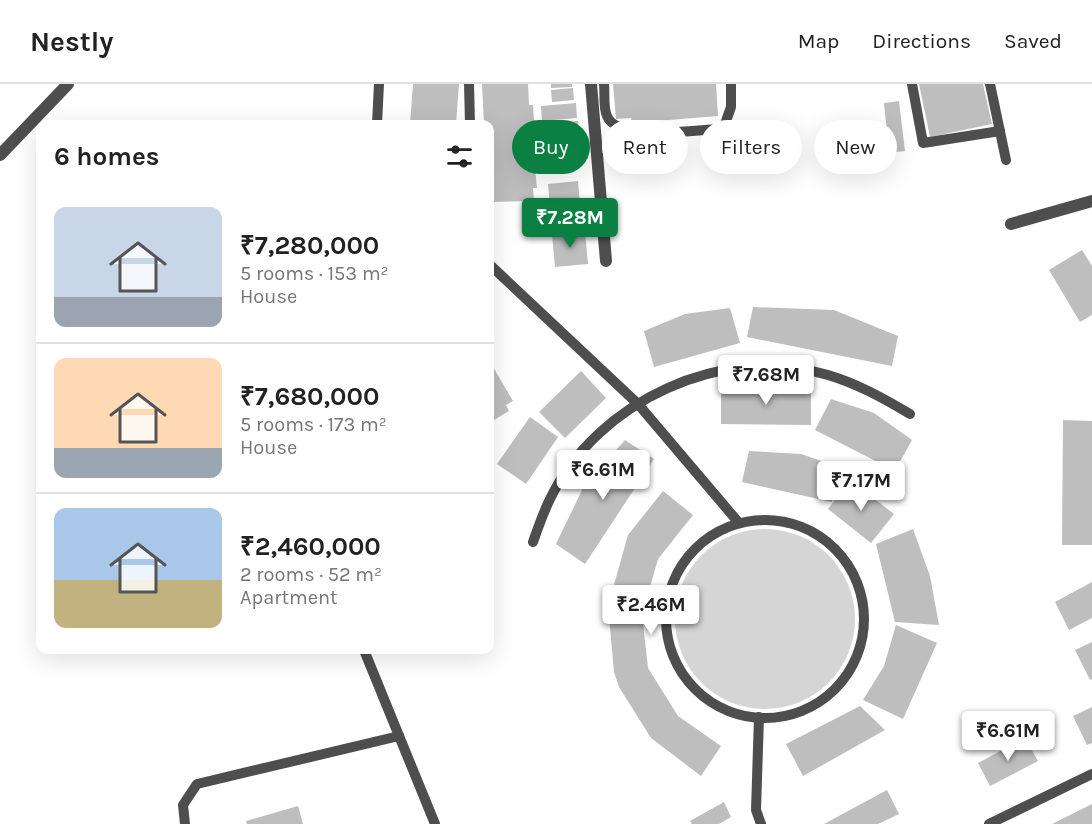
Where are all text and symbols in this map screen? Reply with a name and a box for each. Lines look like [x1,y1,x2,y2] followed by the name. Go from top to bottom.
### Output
[30,25,113,58] text: Nestly
[798,29,839,53] text: Map
[872,29,971,53] text: Directions
[1004,29,1062,53] text: Saved
[512,120,590,174] chip: Buy
[602,120,688,174] chip: Rent
[700,120,802,174] chip: Filters
[814,120,897,174] chip: New
[443,140,476,173] icon: filters
[54,141,159,172] text: 6 homes
[521,198,619,249] pin: ₹7.28M
[536,206,604,229] text: ₹7.28M
[240,230,379,261] text: ₹7,280,000
[102,231,174,303] icon: home
[240,262,389,285] text: 5 rooms · 153 m²
[240,285,297,308] text: House
[717,355,815,406] pin: ₹7.68M
[732,363,800,386] text: ₹7.68M
[240,381,379,412] text: ₹7,680,000
[102,382,174,454] icon: home
[240,413,387,436] text: 5 rooms · 173 m²
[240,436,297,459] text: House
[554,450,652,501] pin: ₹6.61M
[571,458,635,481] text: ₹6.61M
[812,461,910,512] pin: ₹7.17M
[831,469,891,492] text: ₹7.17M
[240,531,381,562] text: ₹2,460,000
[102,532,174,604] icon: home
[240,563,382,586] text: 2 rooms · 52 m²
[602,585,700,636] pin: ₹2.46M
[240,586,338,609] text: Apartment
[616,593,686,616] text: ₹2.46M
[959,711,1057,762] pin: ₹6.61M
[976,719,1040,742] text: ₹6.61M

